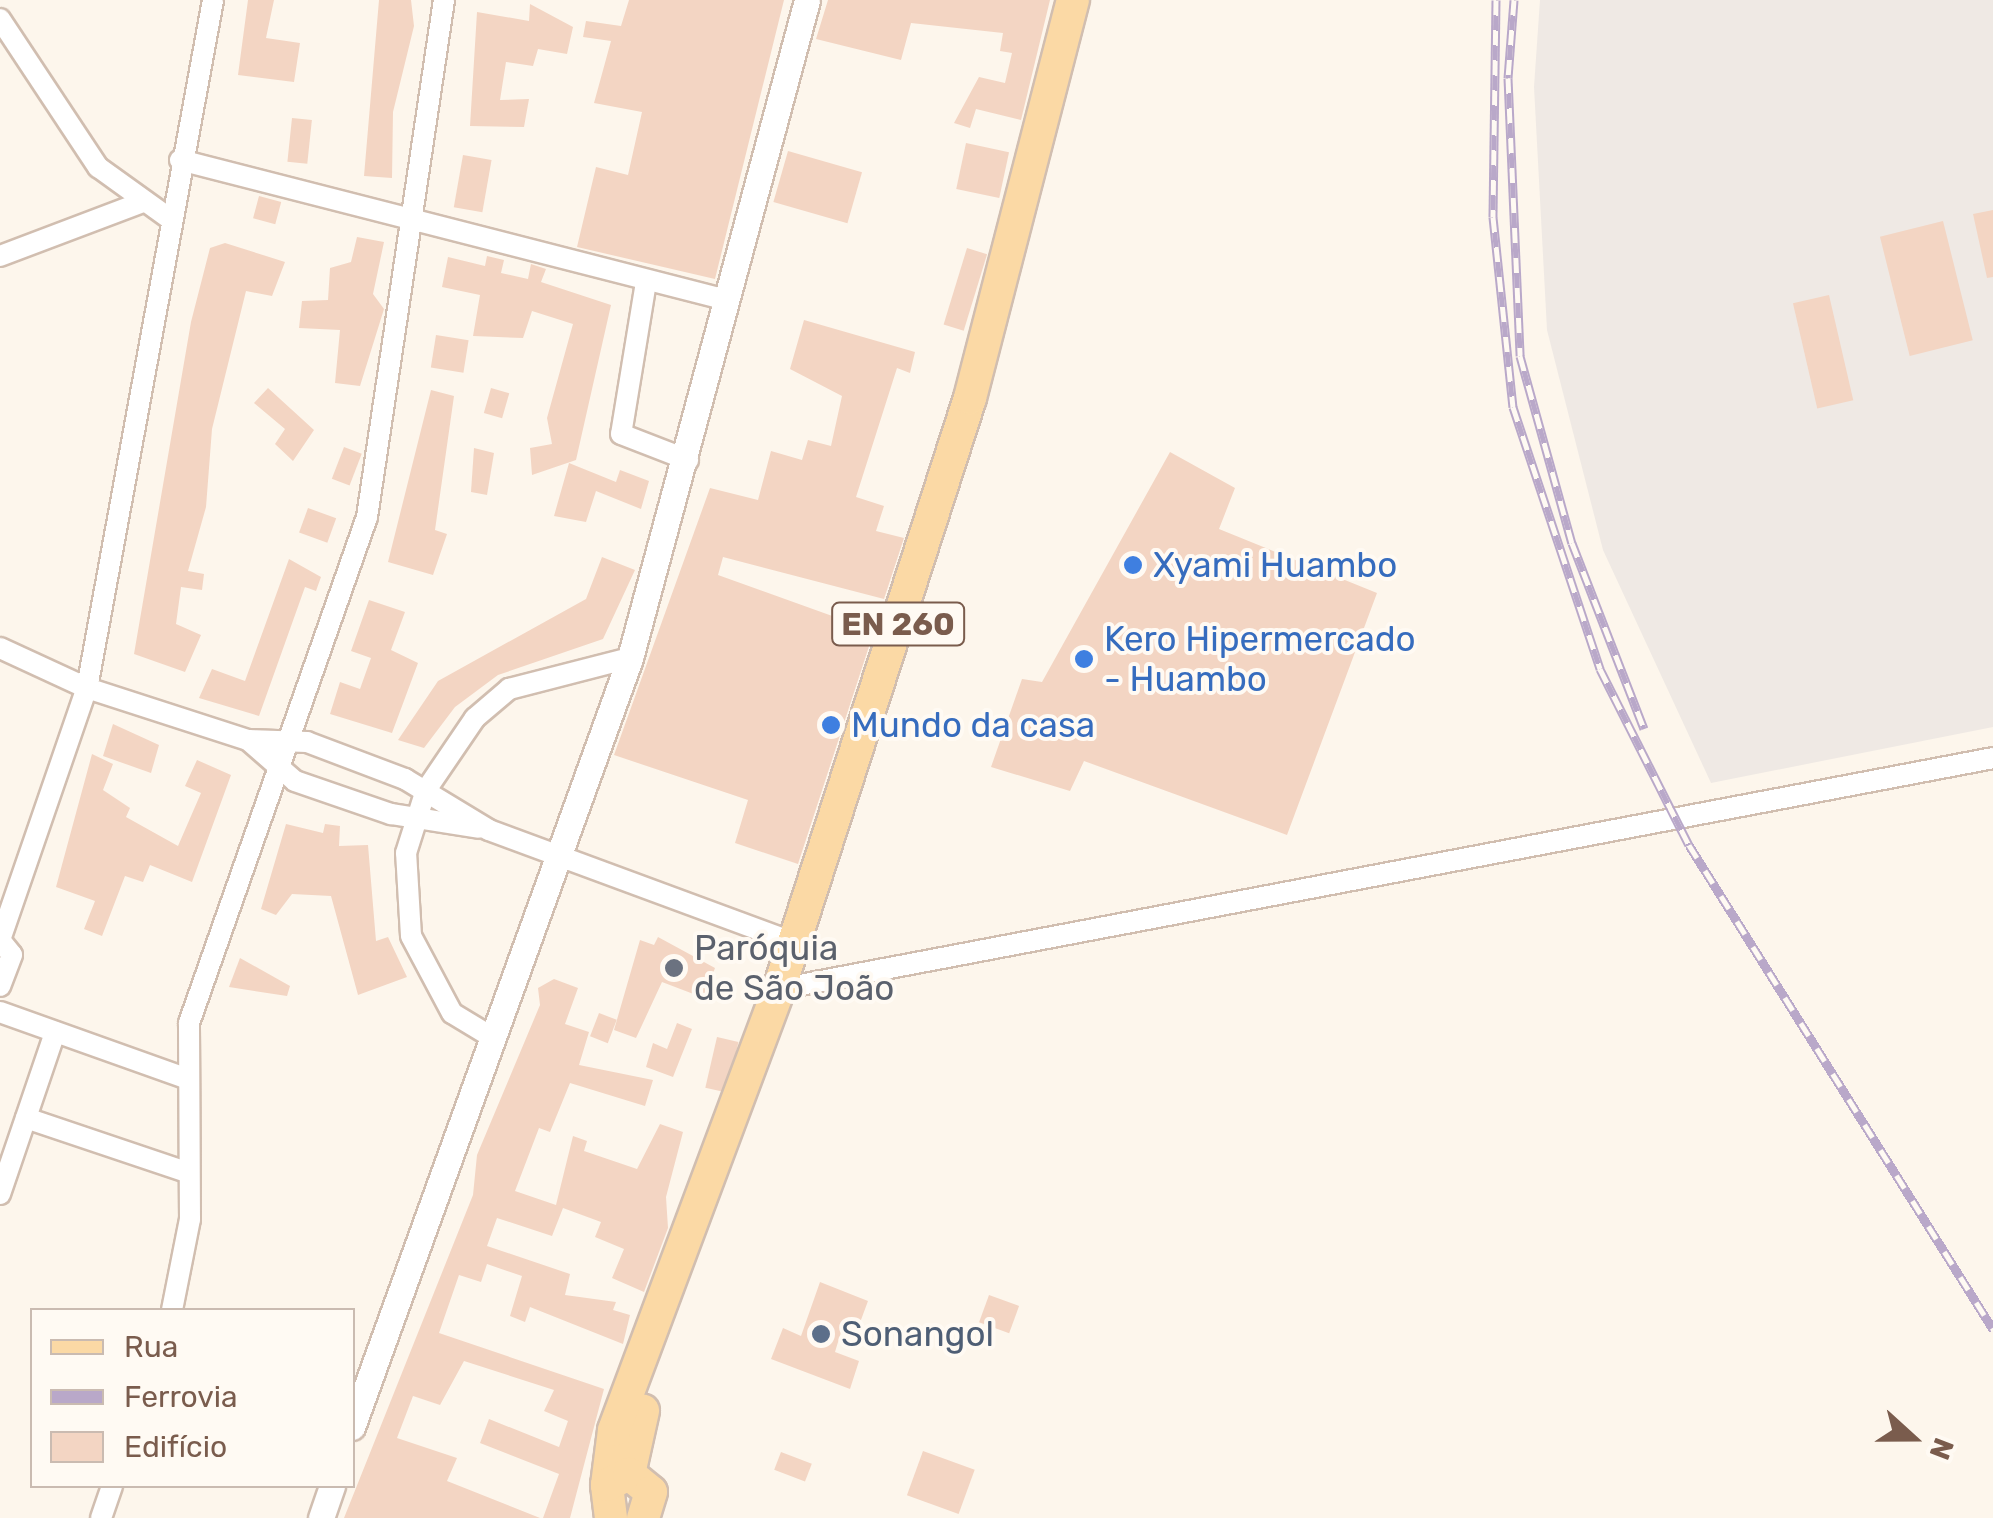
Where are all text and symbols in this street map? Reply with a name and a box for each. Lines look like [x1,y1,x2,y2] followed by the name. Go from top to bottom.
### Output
[1153,544,1397,586] place label: Xyami Huambo
[1122,554,1144,576] marker: Xyami Huambo
[830,597,966,651] road number: EN 260
[1104,618,1416,700] place label: Kero Hipermercado - Huambo
[1073,648,1095,670] marker: Kero Hipermercado - Huambo
[851,704,1095,746] place label: Mundo da casa
[820,714,842,736] marker: Mundo da casa
[694,927,894,1009] place label: Paróquia de São João
[663,957,685,979] marker: Paróquia de São João
[30,1308,355,1488] legend
[841,1313,994,1355] place label: Sonangol
[810,1323,832,1345] marker: Sonangol
[124,1329,178,1365] text: Rua
[124,1379,238,1415] text: Ferrovia
[1863,1388,1963,1488] north arrow
[124,1429,227,1465] text: Edifício
[1922,1434,1960,1464] text: N

